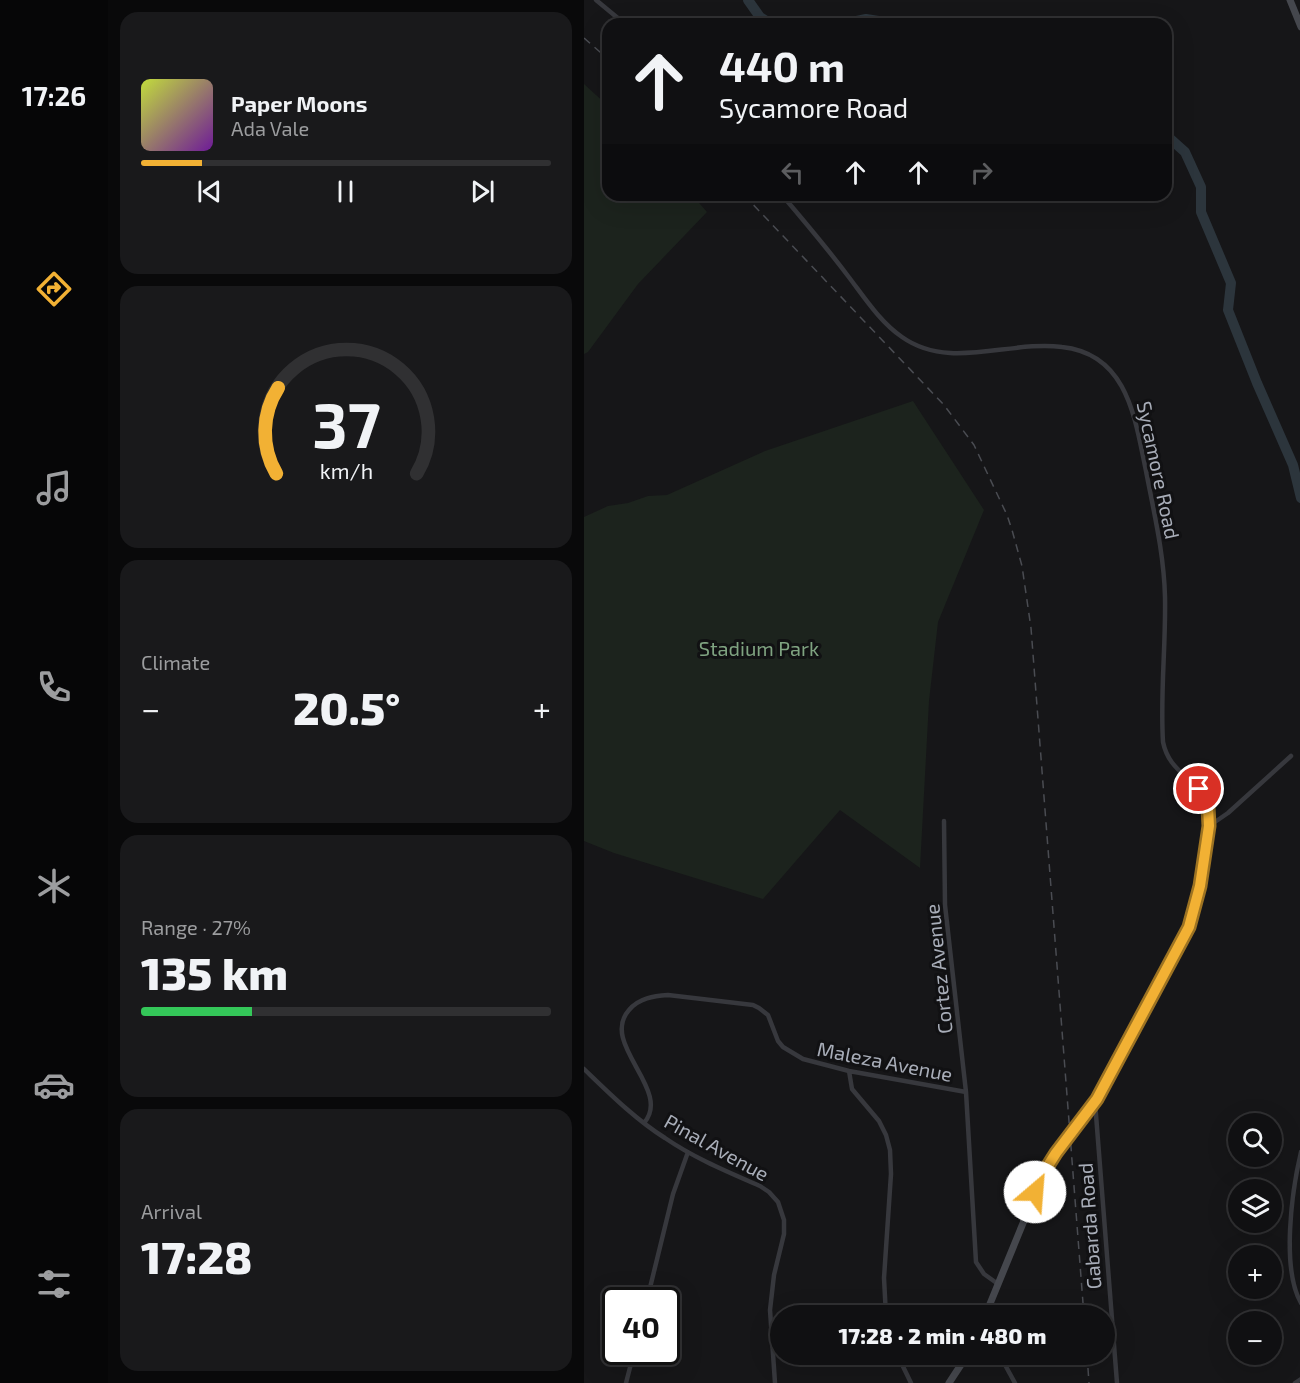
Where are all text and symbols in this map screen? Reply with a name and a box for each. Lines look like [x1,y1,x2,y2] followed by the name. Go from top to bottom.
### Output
[719,40,845,90] text: 440 m
[620,42,698,120] icon: ahead
[22,79,86,111] text: 17:26
[231,90,367,116] text: Paper Moons
[719,91,908,123] text: Sycamore Road
[231,116,309,140] text: Ada Vale
[776,156,809,189] icon: left
[839,156,872,189] icon: ahead
[902,156,935,189] icon: ahead
[965,156,998,189] icon: right
[193,175,226,208] icon: previous
[329,175,362,208] icon: pause
[466,175,499,208] icon: next
[33,268,75,310] icon: directions
[312,386,380,461] text: 37
[1133,399,1185,541] street label: Sycamore Road
[319,459,373,484] text: km/h
[33,467,75,509] icon: music
[699,636,819,660] park label: Stadium Park
[141,650,210,674] text: Climate
[33,666,75,708] icon: phone
[293,680,400,734] text: 20.5°
[141,688,160,728] text: −
[533,688,551,728] text: +
[1173,763,1224,814] pin
[1182,772,1215,805] icon: arrive
[33,865,75,907] icon: climate
[919,903,957,1035] street label: Cortez Avenue
[141,915,251,939] text: Range · 27%
[141,945,288,999] text: 135 km
[815,1036,955,1086] street label: Maleza Avenue
[33,1064,75,1106] icon: car
[661,1108,773,1186] street label: Pinal Avenue
[1228,1113,1282,1365] map controls
[1228,1113,1282,1167] button: search
[1003,1160,1067,1224] position arrow
[1073,1162,1105,1290] street label: Gabarda Road
[1228,1179,1282,1233] button: layers
[141,1199,202,1223] text: Arrival
[141,1229,253,1283] text: 17:28
[1228,1245,1282,1299] button: +
[33,1263,75,1305] icon: filters
[602,1287,680,1365] speed limit sign: 40
[1228,1311,1282,1365] button: −
[838,1322,1047,1348] text: 17:28 · 2 min · 480 m

